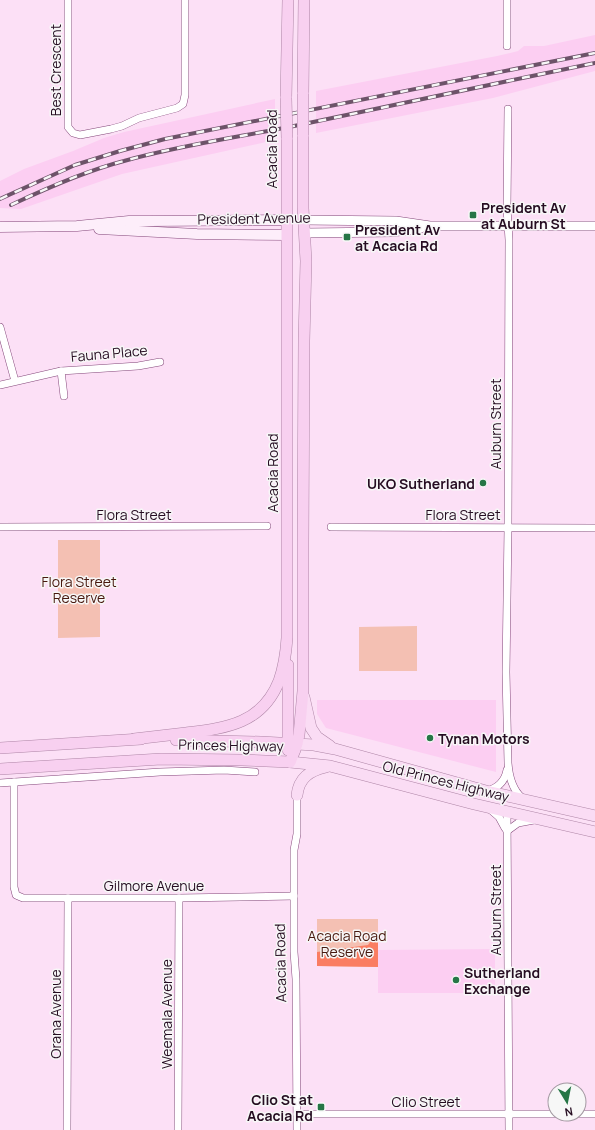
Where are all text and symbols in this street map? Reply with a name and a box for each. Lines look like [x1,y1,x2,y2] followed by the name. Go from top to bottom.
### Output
[46,23,65,116] street label: Best Crescent
[262,110,281,188] street label: Acacia Road
[481,198,567,233] place label: President Av at Auburn St
[197,208,311,228] street label: President Avenue
[468,210,478,220] marker: President Av at Auburn St
[355,220,441,255] place label: President Av at Acacia Rd
[342,232,352,242] marker: President Av at Acacia Rd
[70,340,148,366] street label: Fauna Place
[486,378,505,470] street label: Auburn Street
[263,434,282,512] street label: Acacia Road
[367,474,475,493] place label: UKO Sutherland
[478,478,488,488] marker: UKO Sutherland
[96,505,172,524] street label: Flora Street
[425,505,501,524] street label: Flora Street
[41,572,117,607] park label: Flora Street Reserve
[438,729,530,748] place label: Tynan Motors
[425,733,435,743] marker: Tynan Motors
[178,735,284,755] street label: Princes Highway
[381,756,512,806] street label: Old Princes Highway
[486,864,505,956] street label: Auburn Street
[104,876,204,895] street label: Gilmore Avenue
[270,923,290,1003] street label: Acacia Road
[308,926,386,961] park label: Acacia Road Reserve
[157,959,176,1069] street label: Weemala Avenue
[464,963,540,998] place label: Sutherland Exchange
[46,969,65,1059] street label: Orana Avenue
[451,975,461,985] marker: Sutherland Exchange
[547,1082,587,1122] north arrow
[247,1090,313,1125] place label: Clio St at Acacia Rd
[392,1092,461,1111] street label: Clio Street
[316,1102,326,1112] marker: Clio St at Acacia Rd
[564,1104,574,1120] text: N

